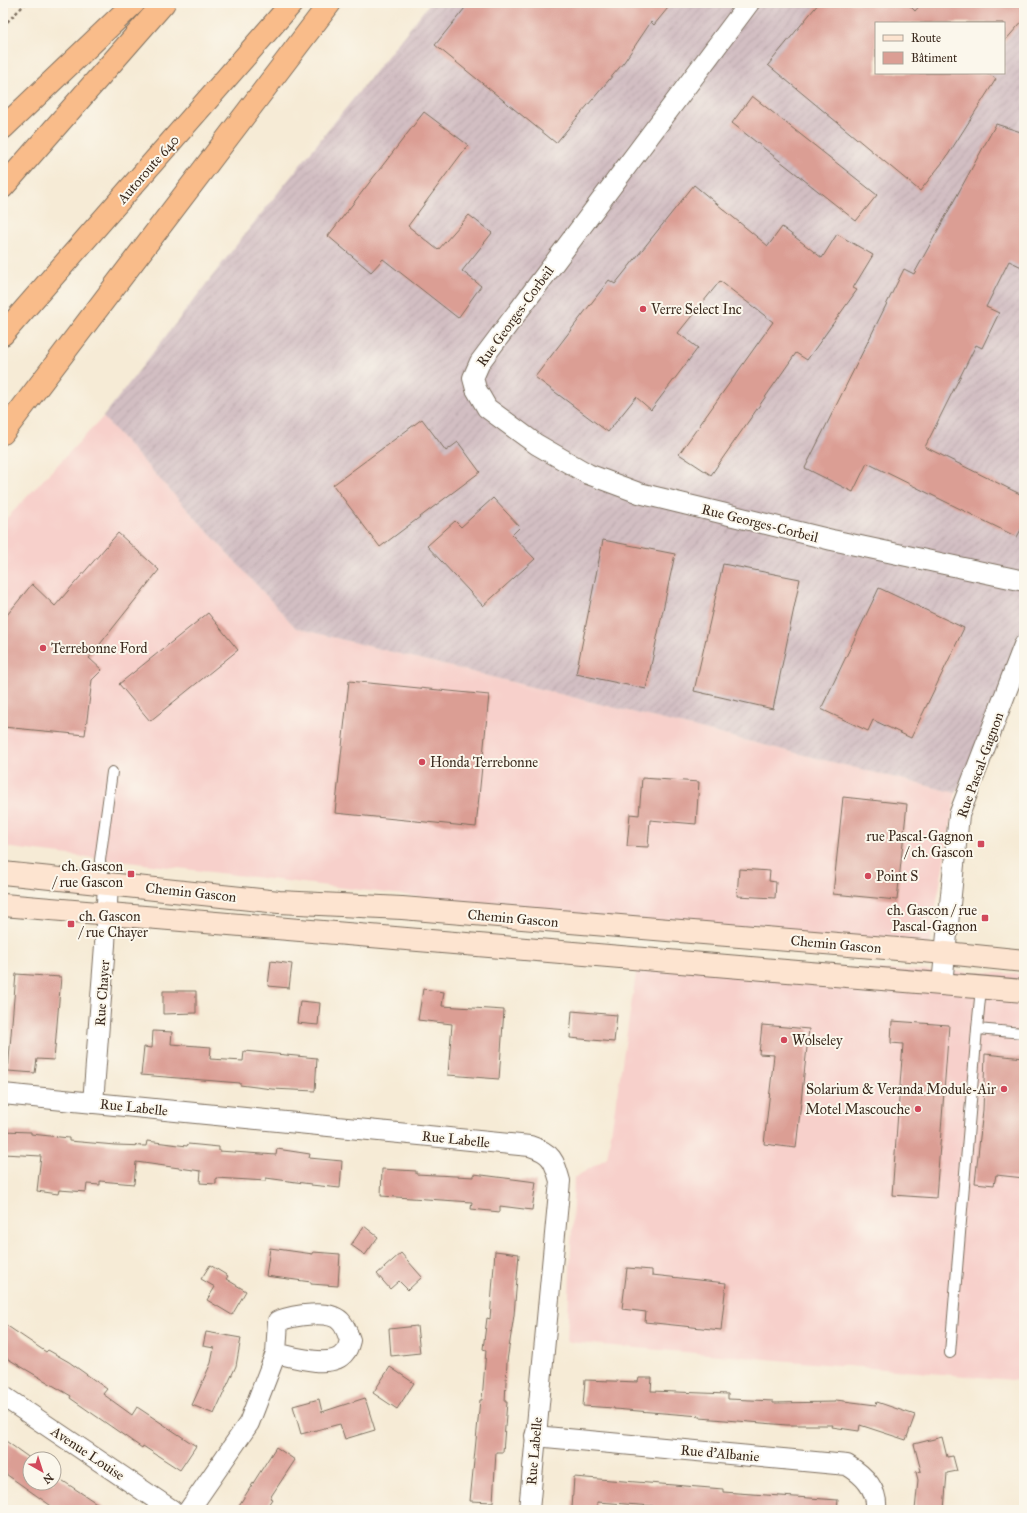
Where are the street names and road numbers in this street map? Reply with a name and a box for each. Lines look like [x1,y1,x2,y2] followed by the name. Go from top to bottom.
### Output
[113,131,183,208] street label: Autoroute 640
[473,263,558,370] street label: Rue Georges-Corbeil
[700,501,820,546] street label: Rue Georges-Corbeil
[953,710,1008,820] street label: Rue Pascal-Gagnon
[145,879,238,906] street label: Chemin Gascon
[467,906,560,931] street label: Chemin Gascon
[790,932,883,957] street label: Chemin Gascon
[92,958,113,1027] street label: Rue Chayer
[99,1095,169,1120] street label: Rue Labelle
[421,1127,491,1152] street label: Rue Labelle
[523,1416,546,1486] street label: Rue Labelle
[47,1422,128,1484] street label: Avenue Louise
[680,1442,760,1465] street label: Rue d'Albanie

